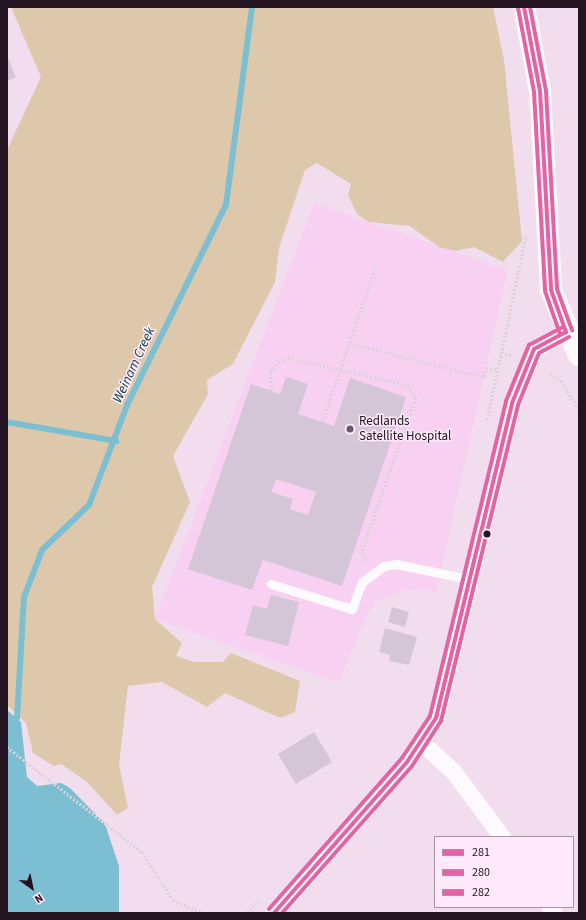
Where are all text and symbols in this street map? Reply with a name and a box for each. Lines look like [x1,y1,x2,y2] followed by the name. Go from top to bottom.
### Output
[109,324,159,406] water label: Weinam Creek
[359,414,451,445] place label: Redlands Satellite Hospital
[344,423,356,435] marker: Redlands Satellite Hospital
[482,529,492,539] unlabelled marker
[434,836,574,908] legend
[472,844,490,861] text: 281
[472,864,490,881] text: 280
[12,868,52,908] north arrow
[472,884,490,901] text: 282
[32,890,46,907] text: N

